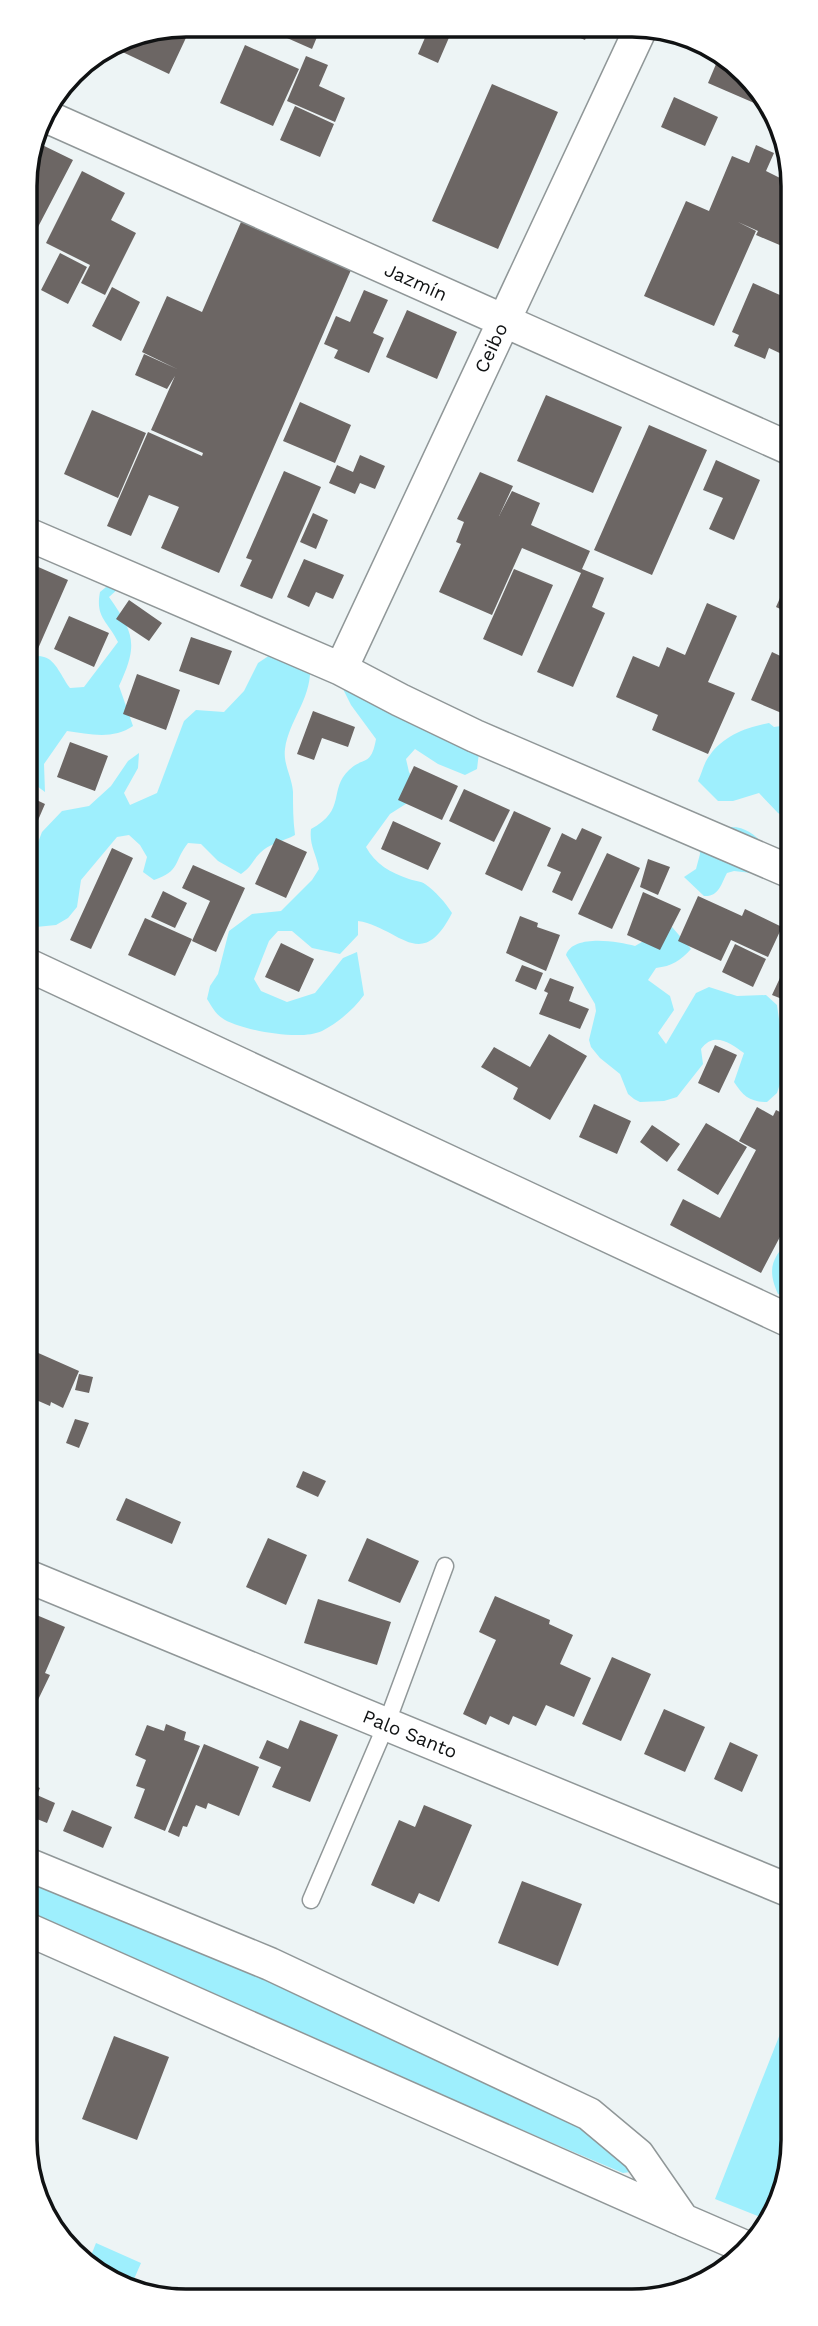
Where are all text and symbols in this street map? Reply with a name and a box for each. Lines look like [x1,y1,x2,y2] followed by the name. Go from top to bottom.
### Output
[381,258,451,306] street label: Jazmín
[470,319,512,377] street label: Ceibo
[359,1705,461,1763] street label: Palo Santo

